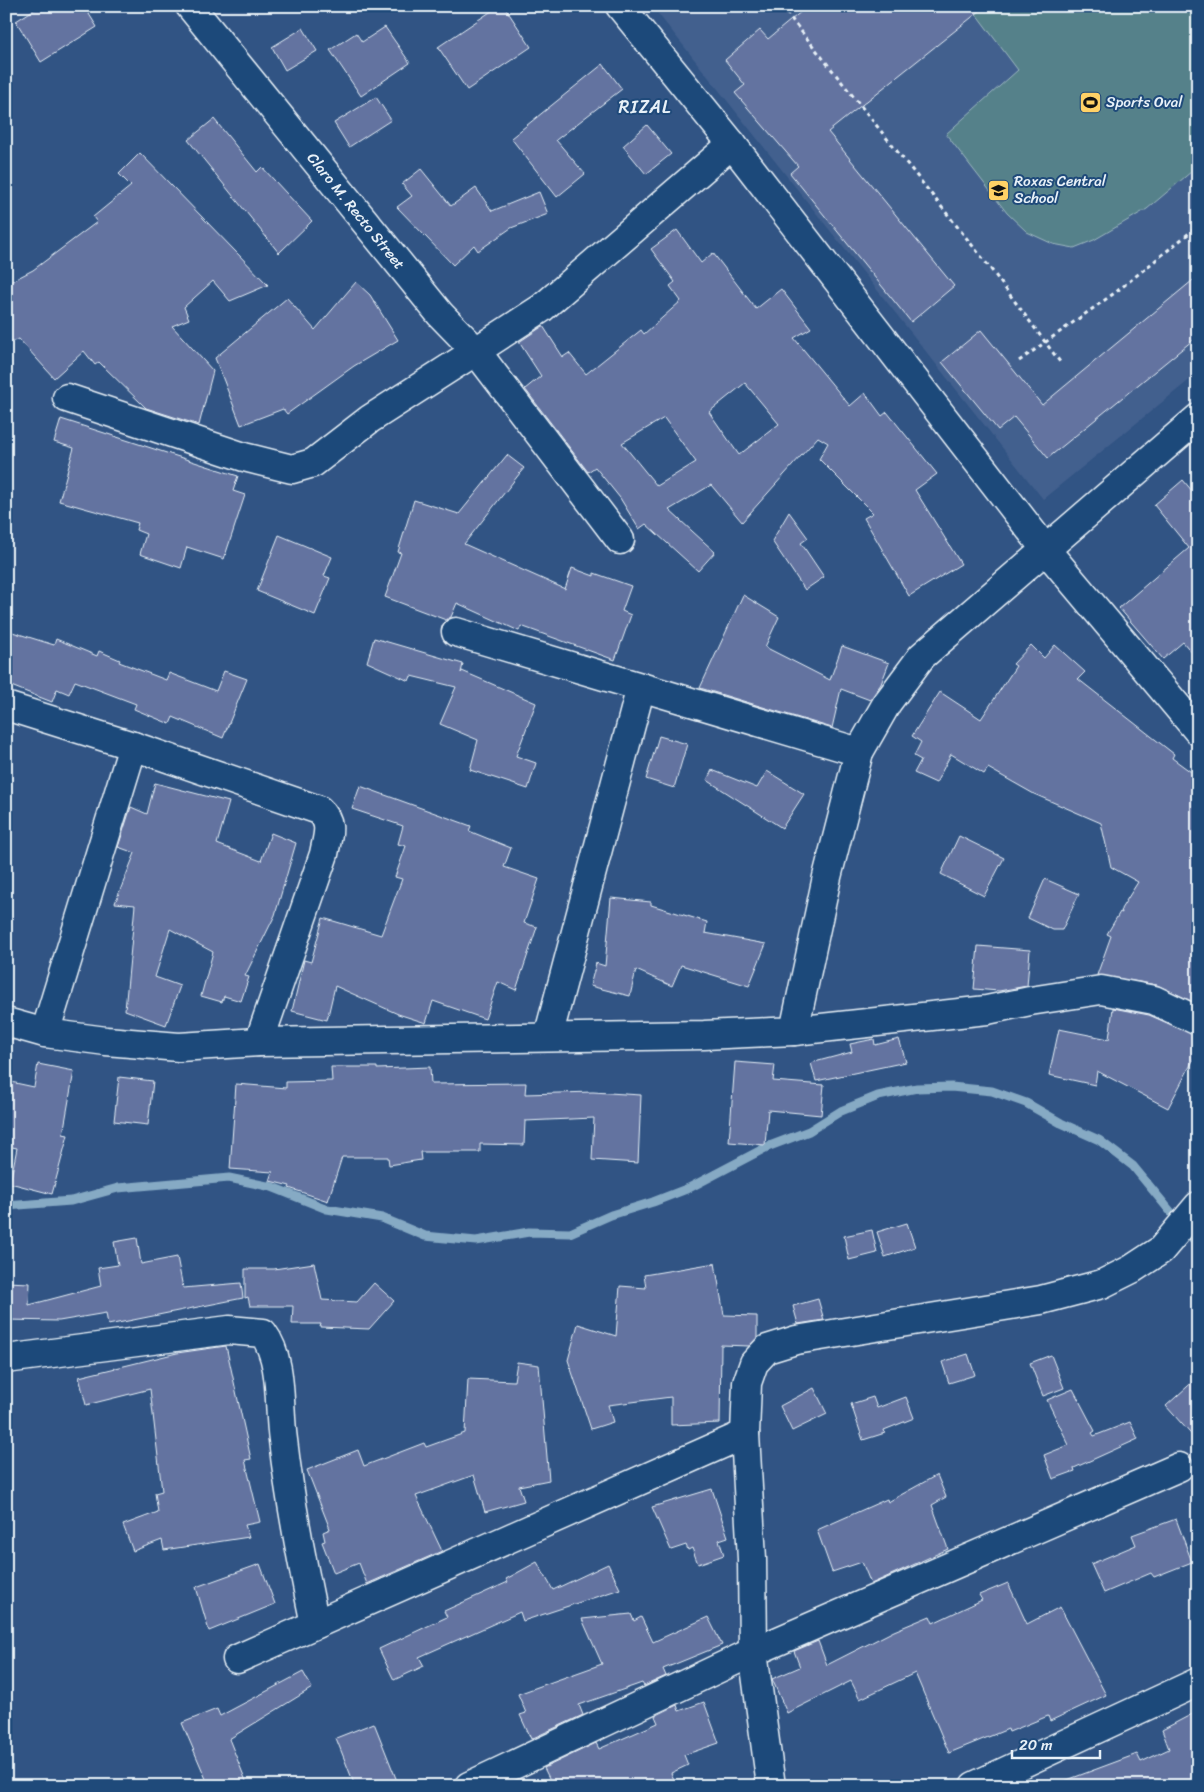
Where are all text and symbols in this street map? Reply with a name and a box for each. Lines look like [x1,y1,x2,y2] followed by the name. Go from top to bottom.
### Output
[1106,89,1183,115] place label: Sports Oval
[1078,90,1102,114] sports icon: Sports Oval
[619,91,671,123] district label: RIZAL
[300,147,412,276] street label: Claro M. Recto Street
[1014,168,1107,211] place label: Roxas Central School
[986,178,1010,202] school or university icon: Roxas Central School
[1012,1727,1099,1759] scale bar
[1019,1732,1053,1758] text: 20 m

